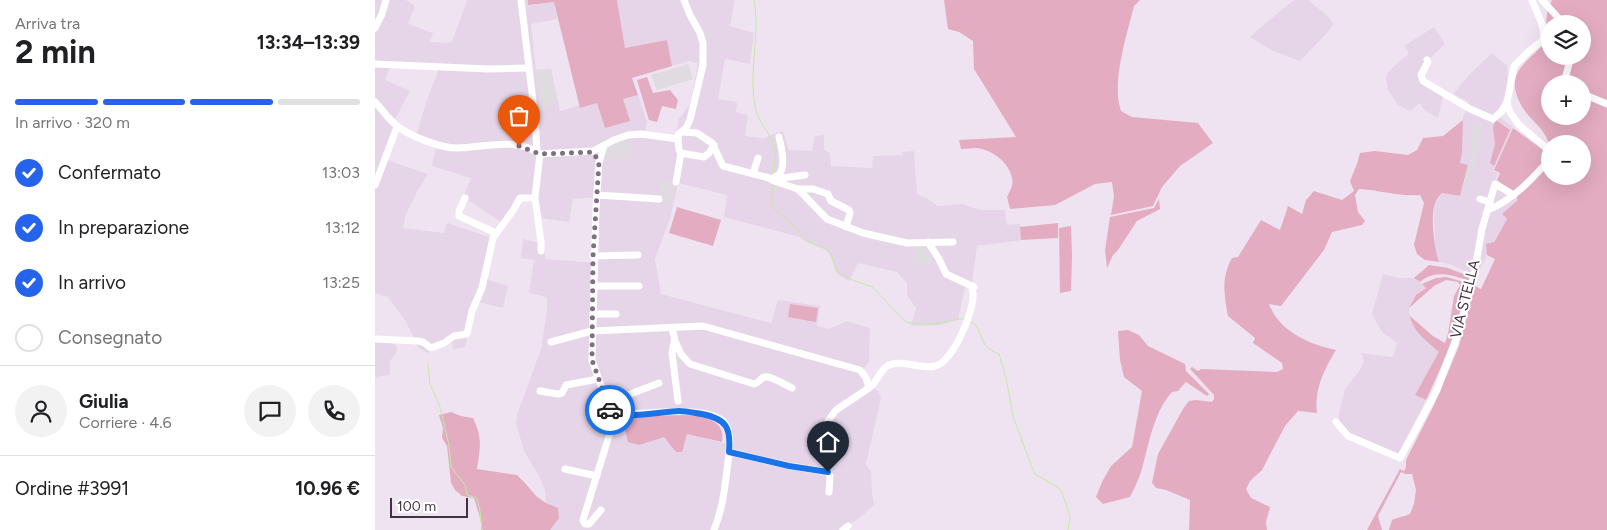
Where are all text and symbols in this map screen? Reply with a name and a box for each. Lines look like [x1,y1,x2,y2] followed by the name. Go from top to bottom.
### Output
[15,14,80,33] text: Arriva tra
[1541,15,1591,185] map controls
[1541,15,1591,65] button: layers
[257,31,360,54] text: 13:34–13:39
[15,33,96,71] text: 2 min
[1541,75,1591,125] button: +
[498,95,540,146] pin
[505,102,533,130] icon: bag
[15,113,130,132] text: In arrivo · 320 m
[1541,135,1591,185] button: −
[15,159,43,187] icon: check
[58,161,161,184] text: Confermato
[322,163,360,182] text: 13:03
[15,214,43,242] icon: check
[58,216,189,239] text: In preparazione
[325,218,360,237] text: 13:12
[1447,258,1483,340] street label: VIA STELLA
[15,269,43,297] icon: check
[58,271,126,294] text: In arrivo
[322,273,360,292] text: 13:25
[58,326,162,349] text: Consegnato
[15,385,67,437] button: person
[244,385,296,437] button: chat
[308,385,360,437] button: phone
[585,385,635,435] courier
[79,390,129,413] text: Giulia
[596,396,624,424] icon: car
[79,413,172,432] text: Corriere · 4.6
[807,421,849,472] pin
[814,428,842,456] icon: home
[15,477,129,500] text: Ordine #3991
[295,477,360,500] text: 10.96 €
[390,495,467,518] scale bar
[397,498,436,515] text: 100 m

